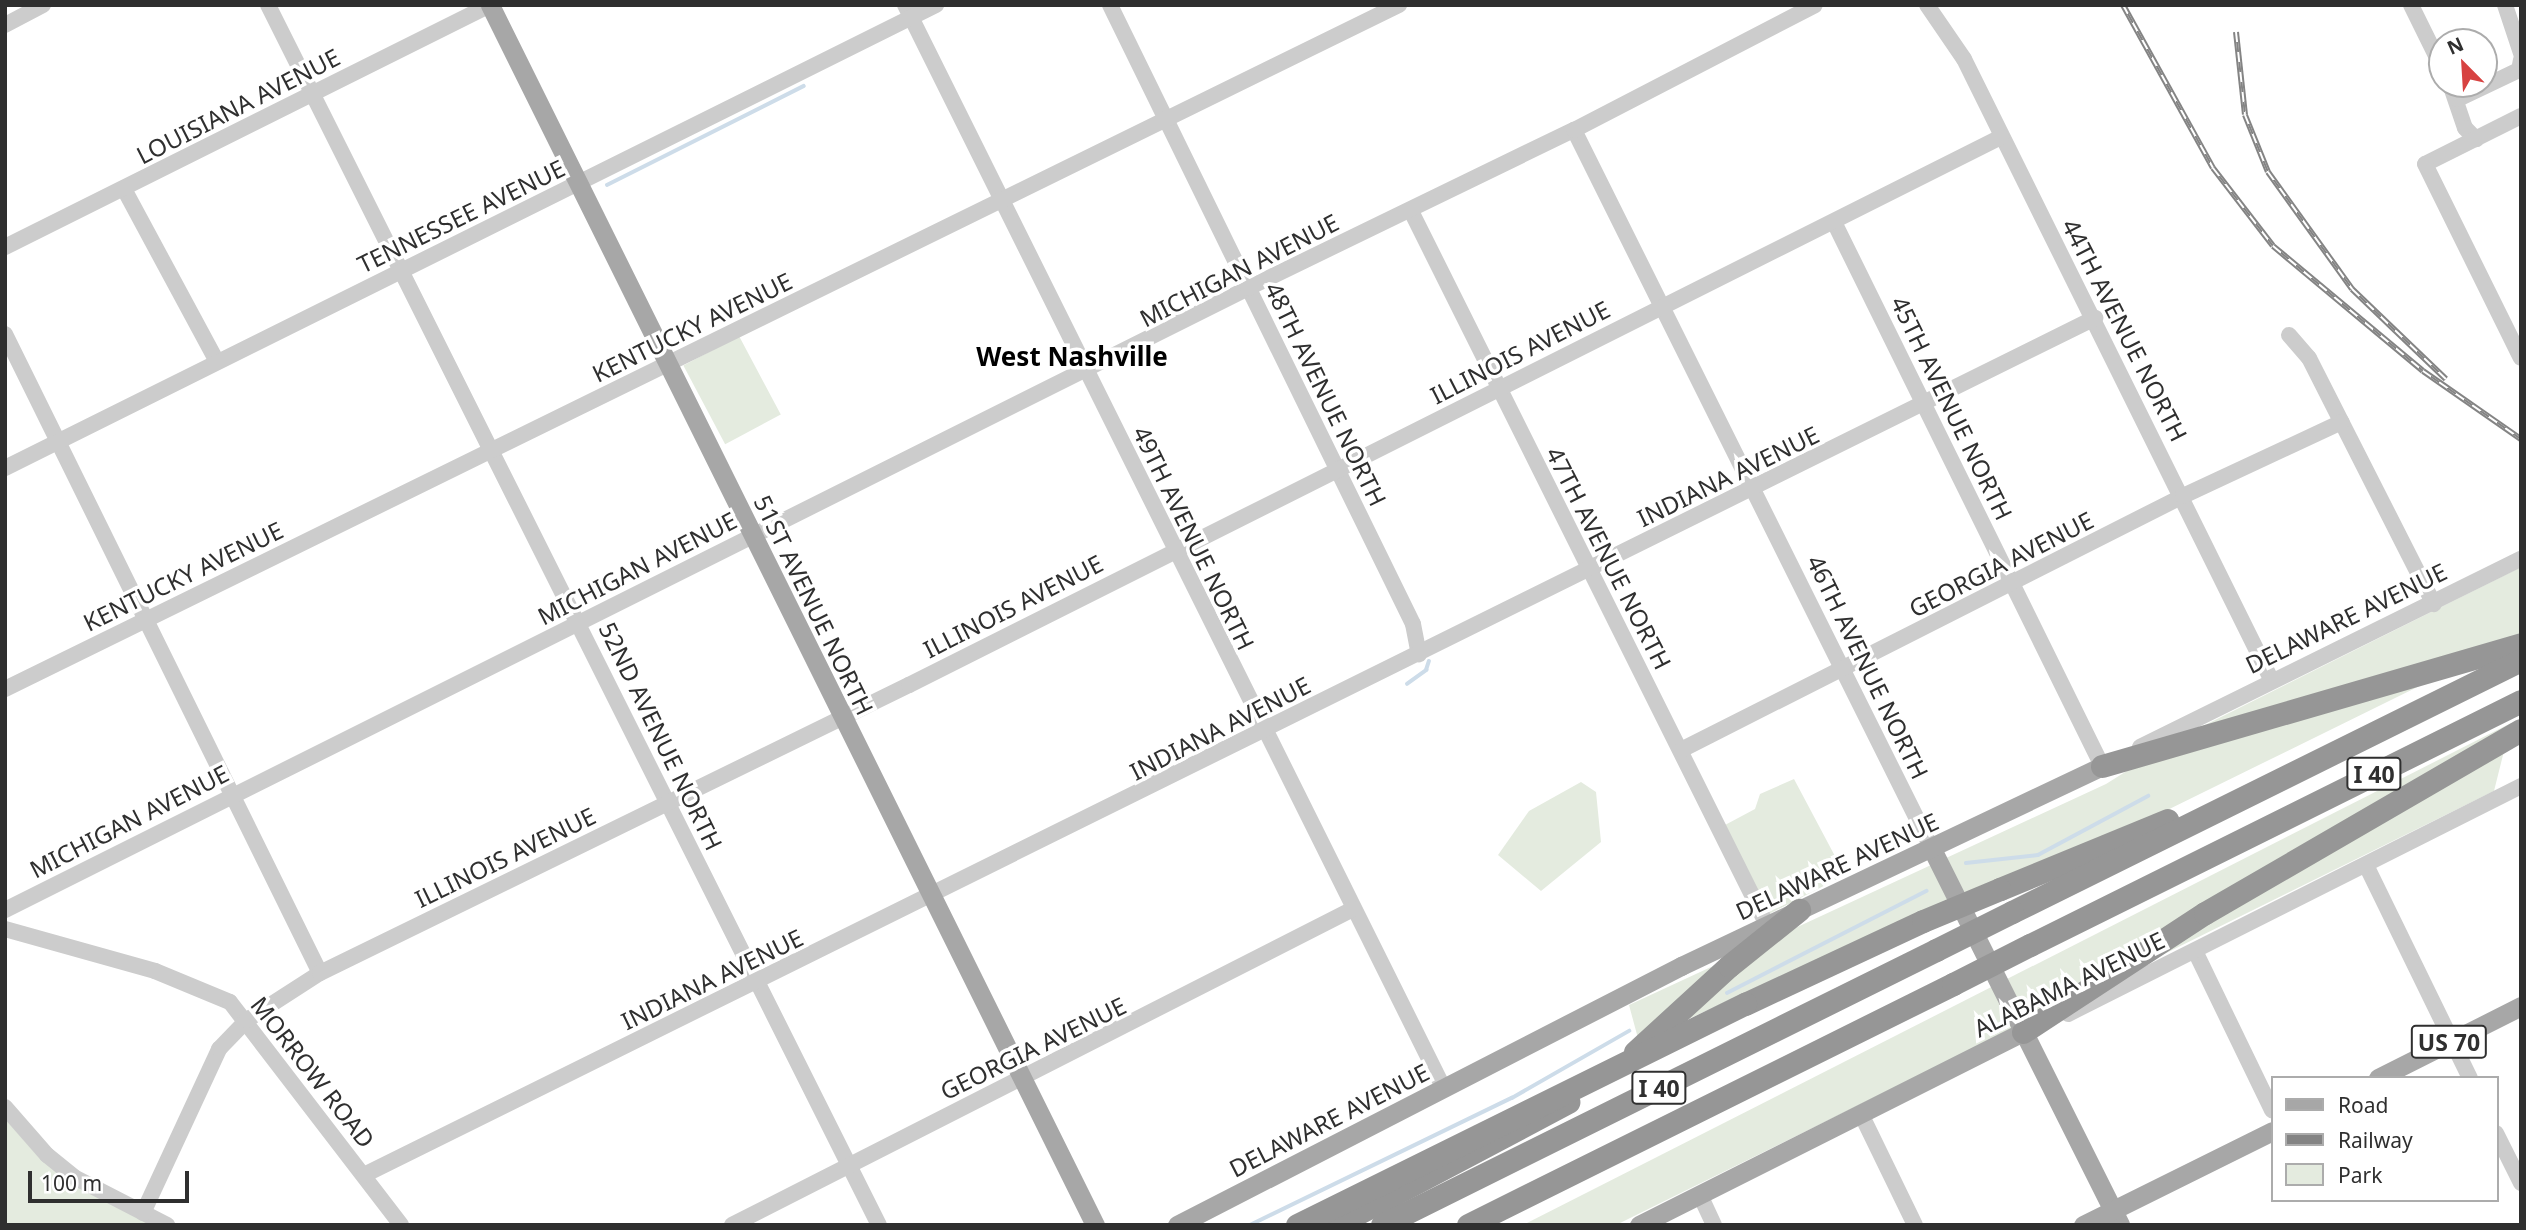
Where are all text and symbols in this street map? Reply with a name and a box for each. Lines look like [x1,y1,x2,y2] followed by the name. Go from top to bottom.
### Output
[2428,28,2498,98] north arrow
[2443,31,2468,61] text: N
[132,42,344,170] street label: LOUISIANA AVENUE
[353,153,569,279] street label: TENNESSEE AVENUE
[1135,207,1343,333] street label: MICHIGAN AVENUE
[2056,214,2194,446] street label: 44TH AVENUE NORTH
[588,266,796,388] street label: KENTUCKY AVENUE
[1259,277,1393,511] street label: 48TH AVENUE NORTH
[1885,291,2019,525] street label: 45TH AVENUE NORTH
[1426,294,1614,410] street label: ILLINOIS AVENUE
[976,341,1168,373] district label: West Nashville
[1633,420,1823,532] street label: INDIANA AVENUE
[1127,421,1261,655] street label: 49TH AVENUE NORTH
[1540,442,1678,674] street label: 47TH AVENUE NORTH
[748,490,880,720] street label: 51ST AVENUE NORTH
[533,505,741,631] street label: MICHIGAN AVENUE
[1904,505,2098,623] street label: GEORGIA AVENUE
[79,515,287,637] street label: KENTUCKY AVENUE
[919,548,1107,664] street label: ILLINOIS AVENUE
[1801,550,1935,784] street label: 46TH AVENUE NORTH
[2241,557,2451,679] street label: DELAWARE AVENUE
[593,617,729,855] street label: 52ND AVENUE NORTH
[1125,670,1315,786] street label: INDIANA AVENUE
[2346,754,2402,794] road number: I 40
[25,758,233,884] street label: MICHIGAN AVENUE
[410,801,600,913] street label: ILLINOIS AVENUE
[1731,806,1943,926] street label: DELAWARE AVENUE
[617,923,807,1035] street label: INDIANA AVENUE
[1969,925,2169,1043] street label: ALABAMA AVENUE
[245,991,381,1153] street label: MORROW ROAD
[935,991,1131,1105] street label: GEORGIA AVENUE
[2410,1023,2488,1062] road number: US 70
[1224,1057,1434,1183] street label: DELAWARE AVENUE
[1631,1068,1687,1107] road number: I 40
[2270,1076,2498,1202] legend
[2338,1091,2388,1119] text: Road
[2338,1126,2413,1154] text: Railway
[32,1156,192,1200] scale bar
[2338,1161,2382,1189] text: Park
[41,1169,102,1197] text: 100 m

